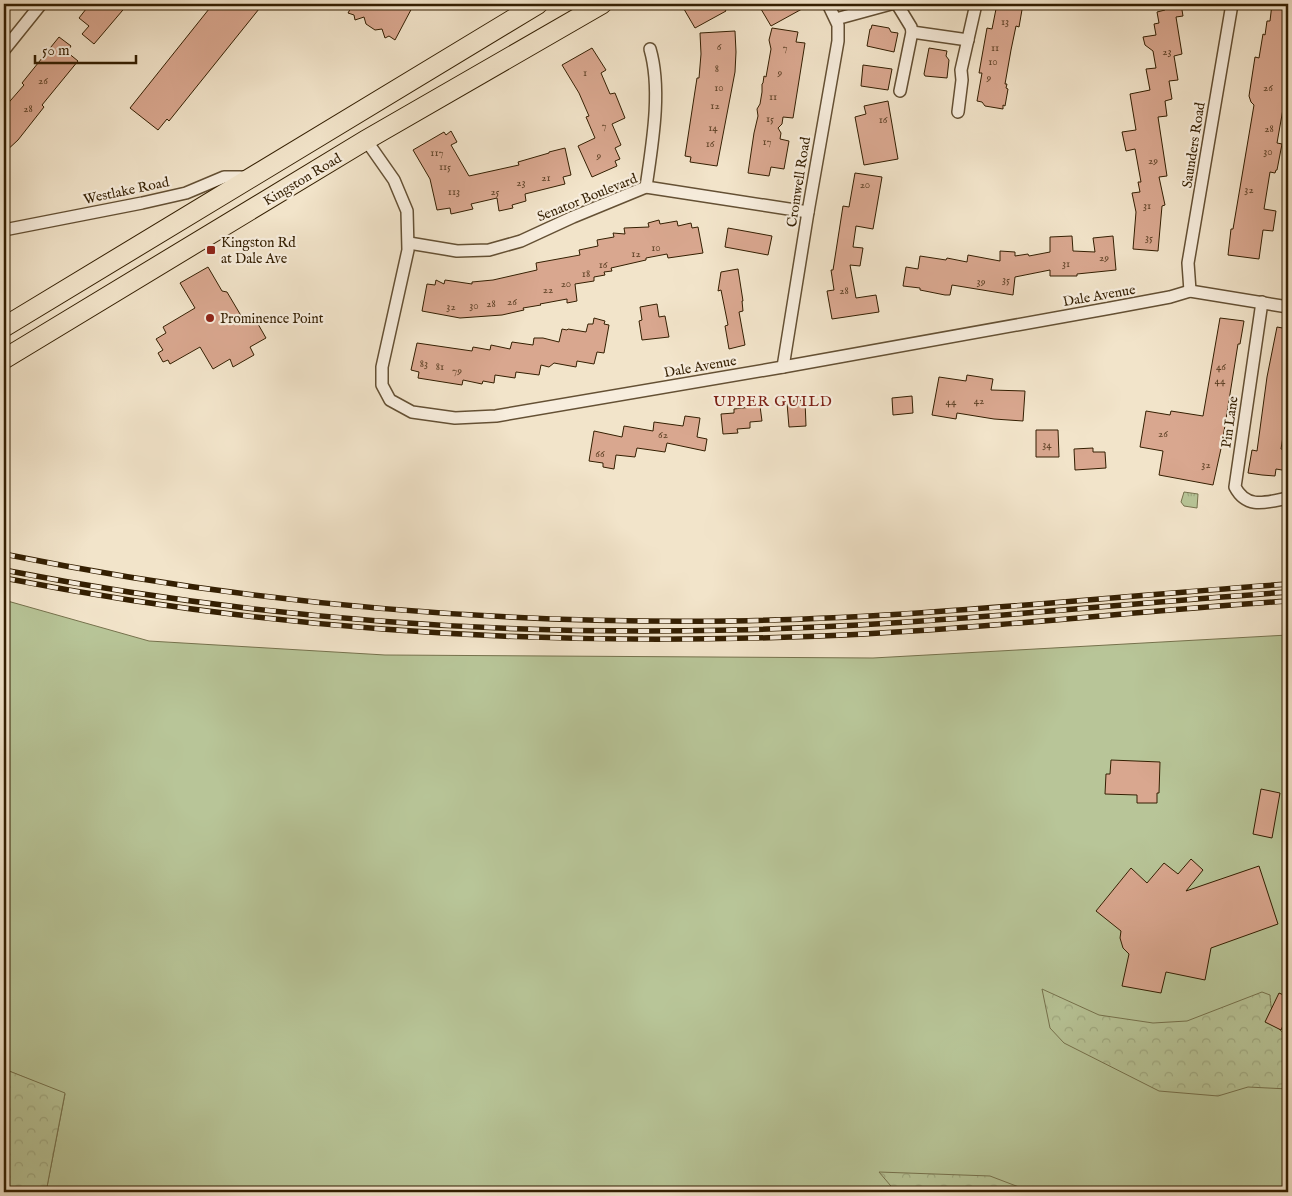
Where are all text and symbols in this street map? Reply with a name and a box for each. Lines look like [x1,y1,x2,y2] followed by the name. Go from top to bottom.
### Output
[1001,15,1009,29] house number: 13
[35,32,136,64] scale bar
[717,40,722,54] house number: 6
[42,41,70,60] text: 50 m
[782,41,788,55] house number: 7
[991,41,999,55] house number: 11
[1162,45,1172,59] house number: 23
[988,55,998,69] house number: 10
[715,62,719,76] house number: 8
[583,66,587,80] house number: 1
[777,66,783,80] house number: 9
[986,71,992,85] house number: 9
[38,74,48,88] house number: 26
[714,81,724,95] house number: 10
[1263,81,1273,95] house number: 26
[769,90,777,104] house number: 11
[710,99,720,113] house number: 12
[1178,100,1210,189] street label: Saunders Road
[23,102,33,116] house number: 28
[766,112,774,126] house number: 15
[879,113,888,127] house number: 16
[601,119,607,133] house number: 7
[708,121,718,135] house number: 14
[1264,122,1274,136] house number: 28
[762,135,772,149] house number: 17
[783,135,815,229] street label: Cromwell Road
[706,137,715,151] house number: 16
[1263,145,1273,159] house number: 30
[430,146,444,160] house number: 117
[260,149,345,210] street label: Kingston Road
[596,149,602,163] house number: 9
[1148,154,1158,168] house number: 29
[439,160,451,174] house number: 115
[535,169,641,226] street label: Senator Boulevard
[541,171,551,185] house number: 21
[82,173,171,209] street label: Westlake Road
[516,176,526,190] house number: 23
[860,178,870,192] house number: 20
[1244,183,1254,197] house number: 32
[448,185,460,199] house number: 113
[490,185,500,199] house number: 25
[1143,199,1151,213] house number: 31
[1145,231,1153,245] house number: 35
[221,234,296,268] place label: Kingston Rd at Dale Ave
[651,241,661,255] house number: 10
[205,244,217,256] marker: Kingston Rd at Dale Ave
[631,247,641,261] house number: 12
[1099,251,1109,265] house number: 29
[1062,257,1070,271] house number: 31
[599,258,608,272] house number: 16
[582,267,590,281] house number: 18
[1002,273,1010,287] house number: 35
[977,275,986,289] house number: 39
[561,277,571,291] house number: 20
[1062,281,1137,311] street label: Dale Avenue
[543,283,553,297] house number: 22
[839,284,849,298] house number: 28
[507,295,517,309] house number: 26
[486,297,496,311] house number: 28
[469,299,479,313] house number: 30
[446,300,456,314] house number: 32
[220,310,324,328] place label: Prominence Point
[204,312,216,324] marker: Prominence Point
[663,352,738,382] street label: Dale Avenue
[420,357,428,371] house number: 83
[436,360,444,374] house number: 81
[1216,360,1226,374] house number: 46
[452,364,462,378] house number: 79
[1215,374,1226,388] house number: 44
[713,392,833,411] district label: UPPER GUILD
[974,394,984,408] house number: 42
[1217,394,1243,449] street label: Pin Lane
[946,395,957,409] house number: 44
[1158,427,1168,441] house number: 26
[658,428,668,442] house number: 62
[1042,438,1052,452] house number: 34
[595,447,605,461] house number: 66
[1201,458,1211,472] house number: 32

